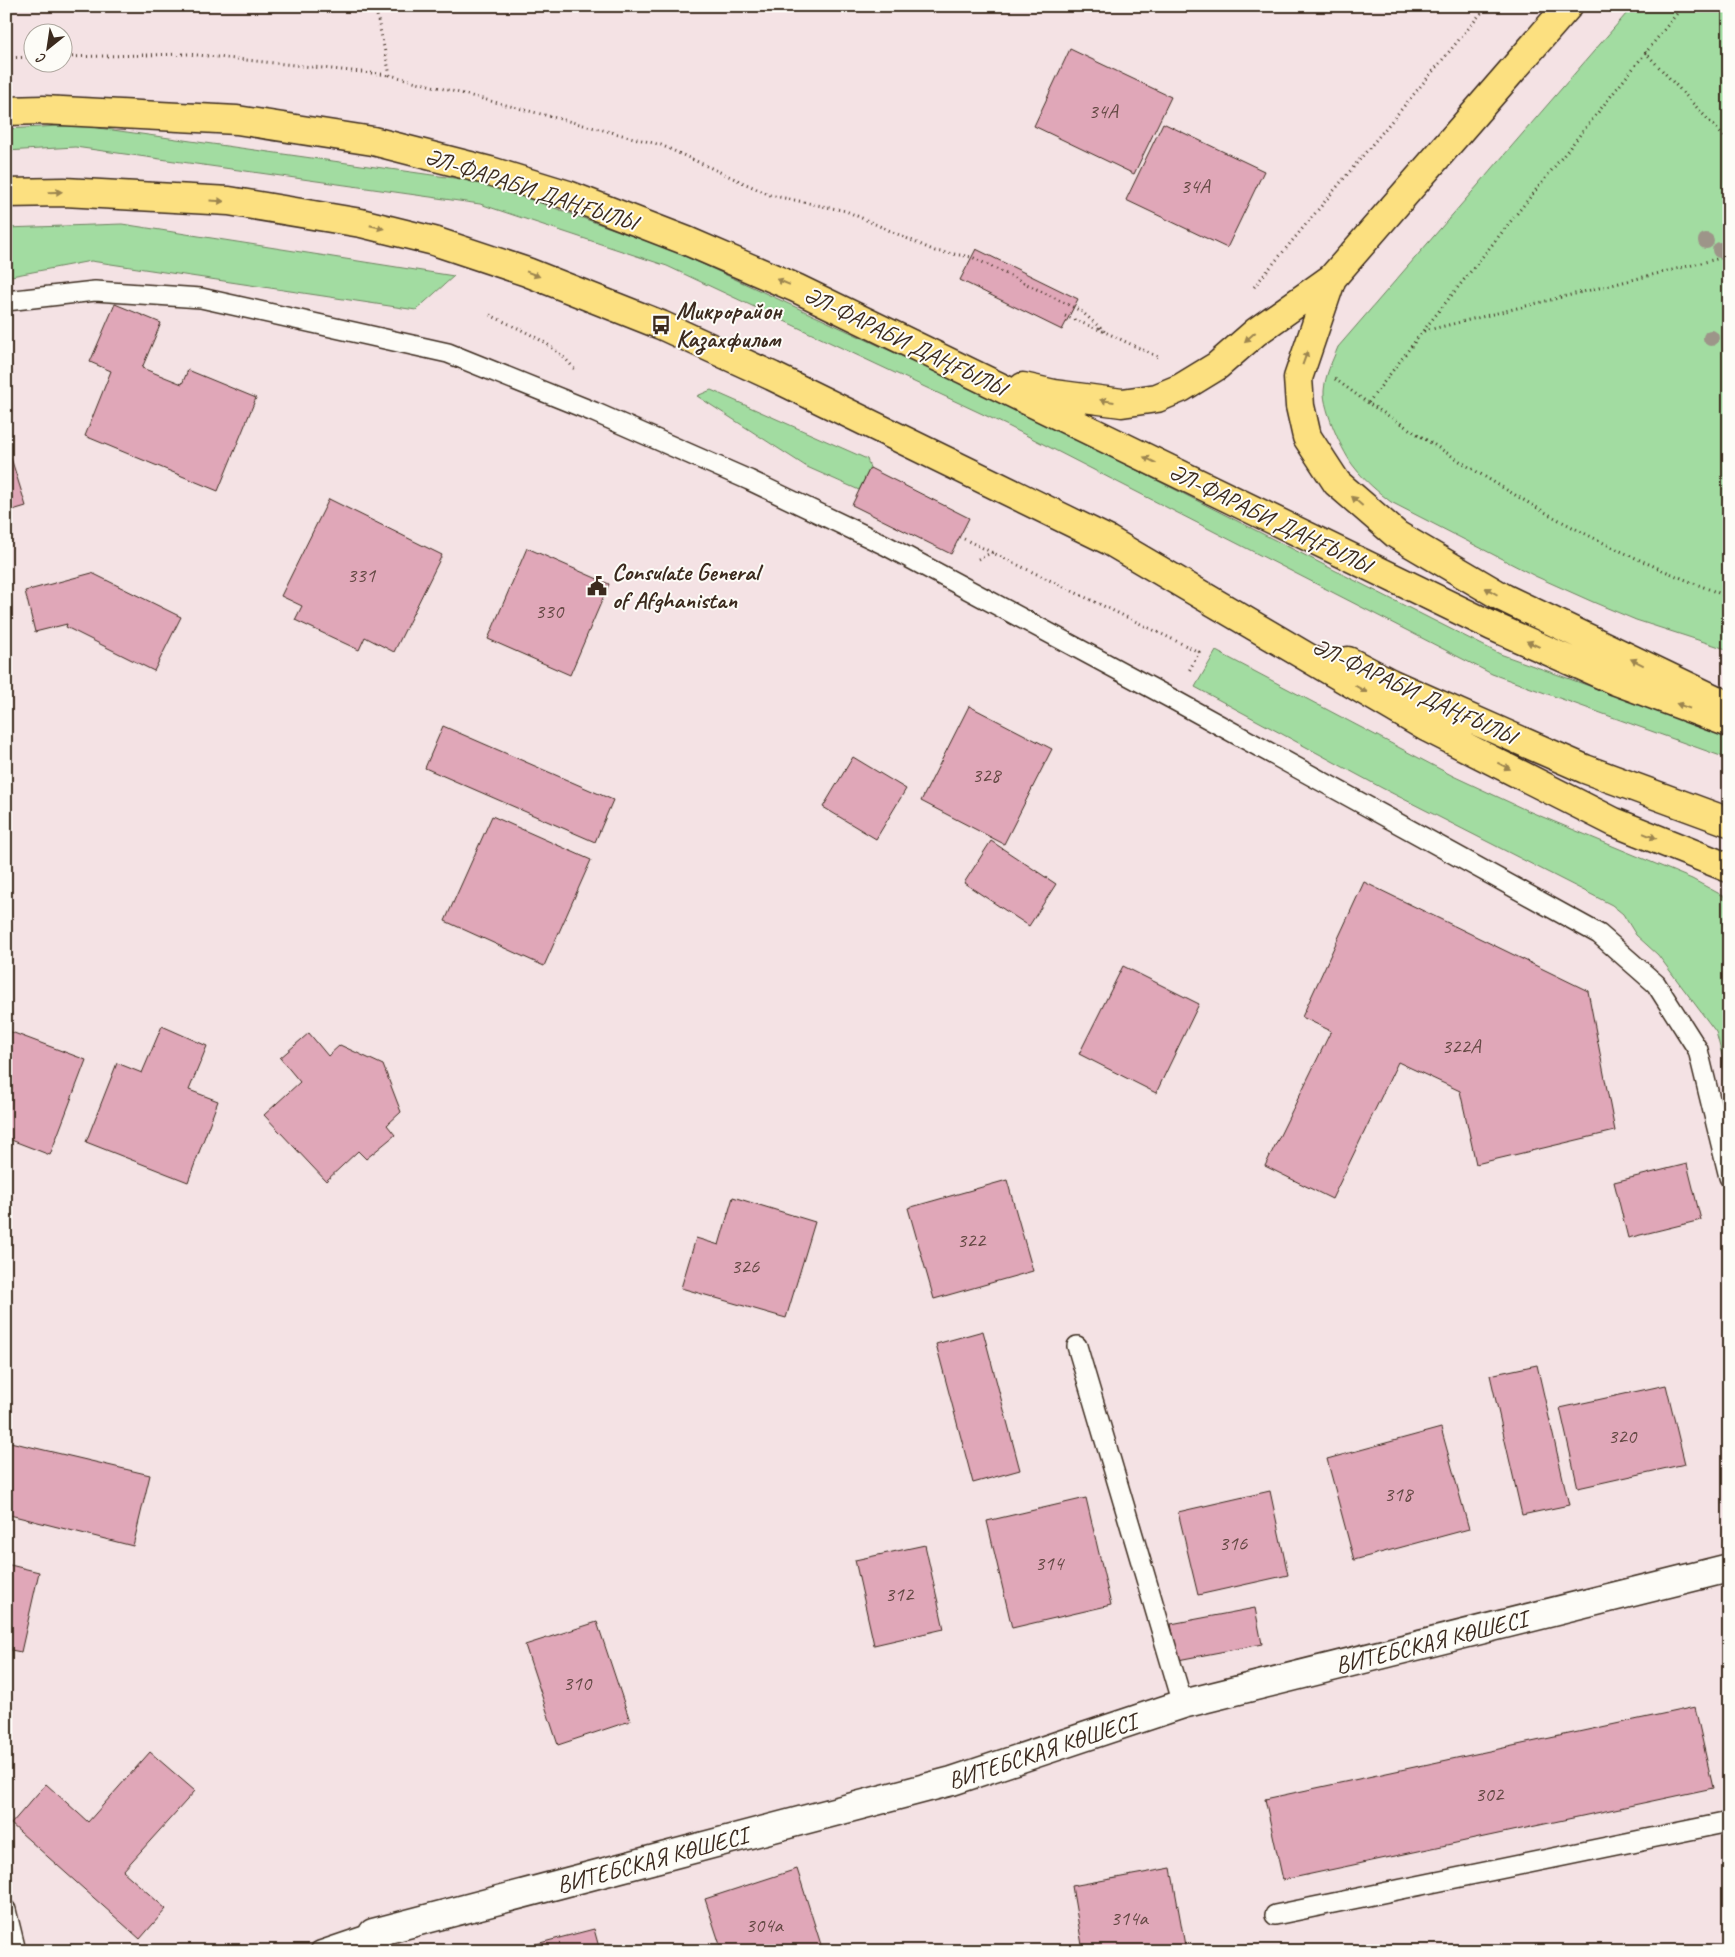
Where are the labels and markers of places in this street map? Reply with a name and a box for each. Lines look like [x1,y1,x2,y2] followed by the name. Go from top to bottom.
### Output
[676,296,783,355] place label: Микрорайон Казахфильм
[650,314,672,336] bus stop icon: Микрорайон Казахфильм
[612,557,764,615] place label: Consulate General of Afghanistan
[586,575,608,597] public building icon: Consulate General of Afghanistan

